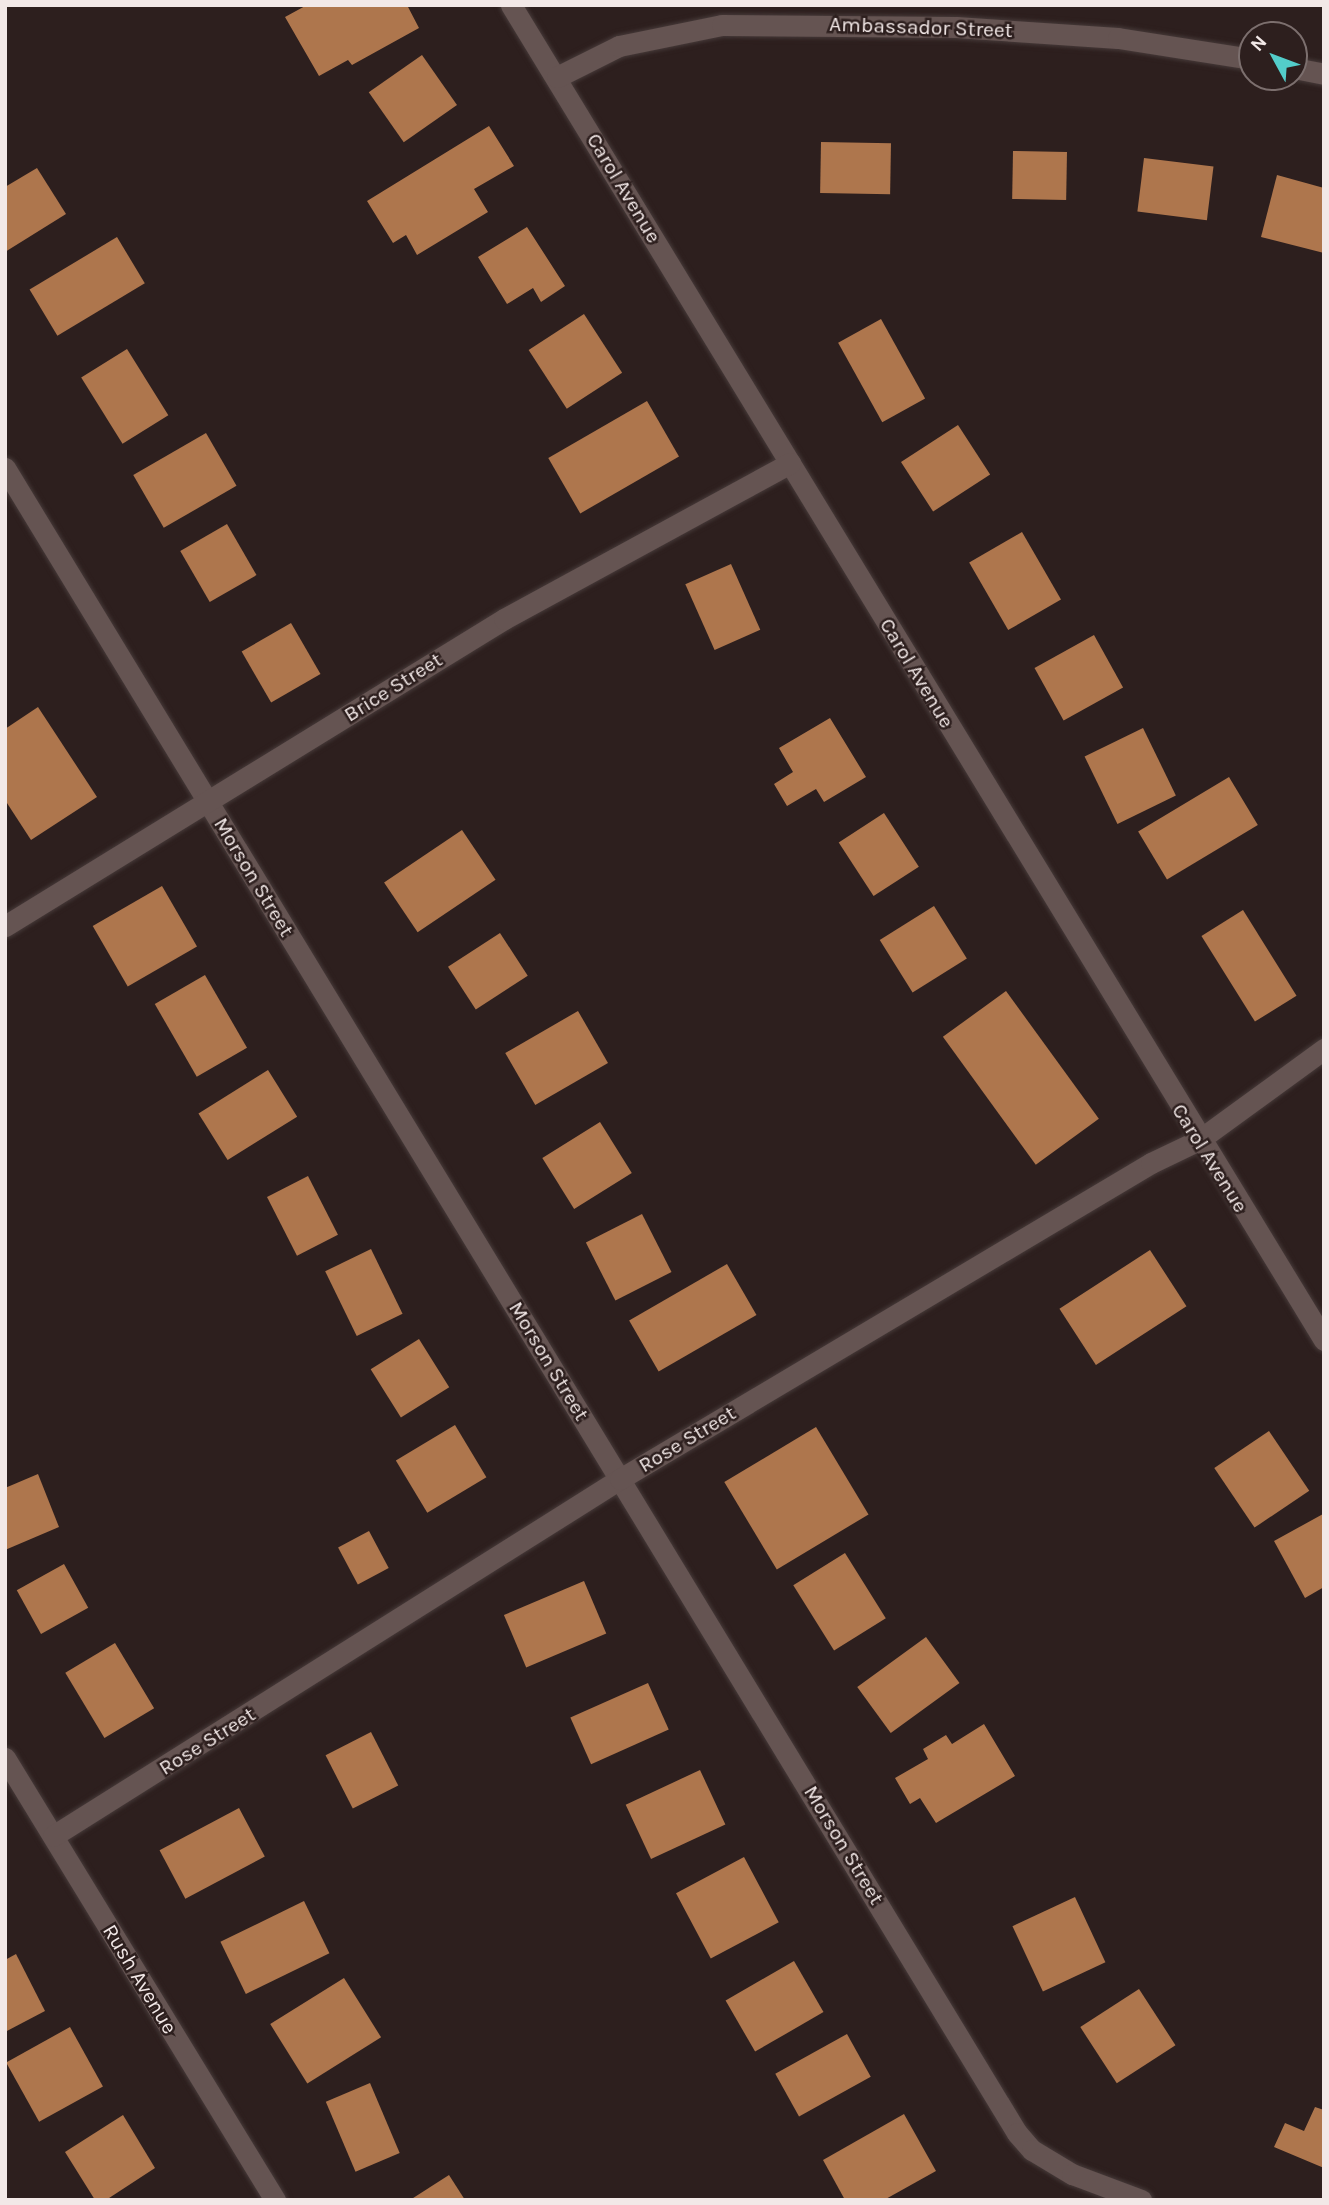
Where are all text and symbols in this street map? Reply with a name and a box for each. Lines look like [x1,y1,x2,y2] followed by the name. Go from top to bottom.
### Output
[829,11,1013,43] street label: Ambassador Street
[1238,21,1308,91] north arrow
[1246,31,1271,56] text: N
[581,129,667,247] street label: Carol Avenue
[874,614,960,732] street label: Carol Avenue
[339,647,447,727] street label: Brice Street
[209,813,299,941] street label: Morson Street
[1167,1099,1253,1217] street label: Carol Avenue
[504,1297,594,1425] street label: Morson Street
[634,1400,740,1478] street label: Rose Street
[154,1701,260,1781] street label: Rose Street
[799,1781,889,1909] street label: Morson Street
[97,1920,183,2038] street label: Rush Avenue

